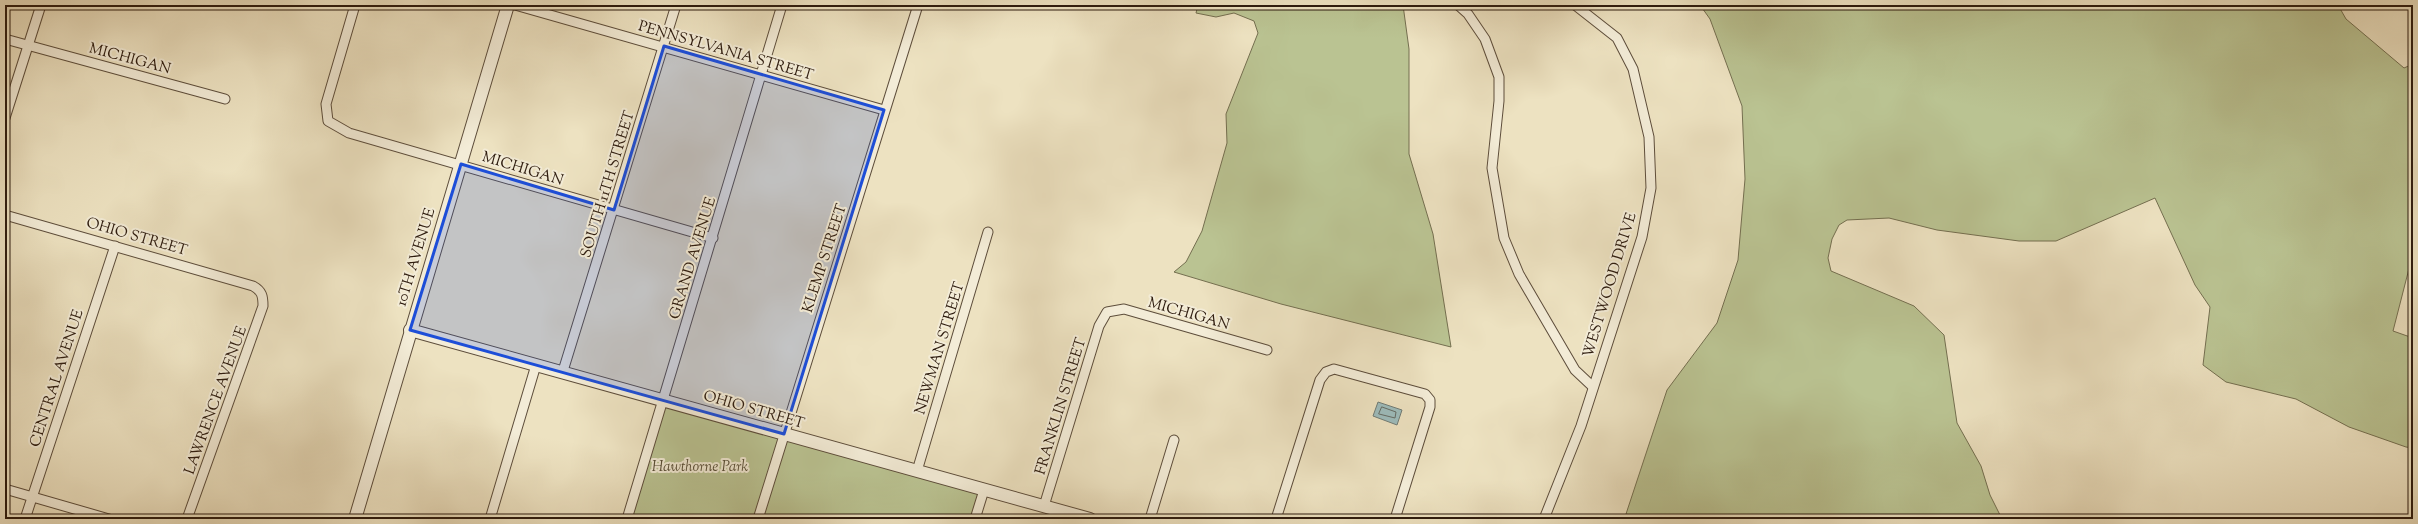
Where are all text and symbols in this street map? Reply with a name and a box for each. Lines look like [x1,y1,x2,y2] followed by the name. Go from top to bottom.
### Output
[635,16,816,87] street label: PENNSYLVANIA STREET
[86,38,173,80] street label: MICHIGAN
[576,108,641,261] street label: SOUTH 11TH STREET
[479,147,566,192] street label: MICHIGAN
[665,195,722,322] street label: GRAND AVENUE
[798,201,853,316] street label: KLEMP STREET
[392,206,441,309] street label: 10TH AVENUE
[1578,210,1643,361] street label: WESTWOOD DRIVE
[83,213,190,262] street label: OHIO STREET
[910,279,971,417] street label: NEWMAN STREET
[1145,293,1232,336] street label: MICHIGAN
[25,307,90,450] street label: CENTRAL AVENUE
[180,323,253,478] street label: LAWRENCE AVENUE
[1031,335,1092,477] street label: FRANKLIN STREET
[700,386,807,435] street label: OHIO STREET
[652,457,748,478] park label: Hawthorne Park

